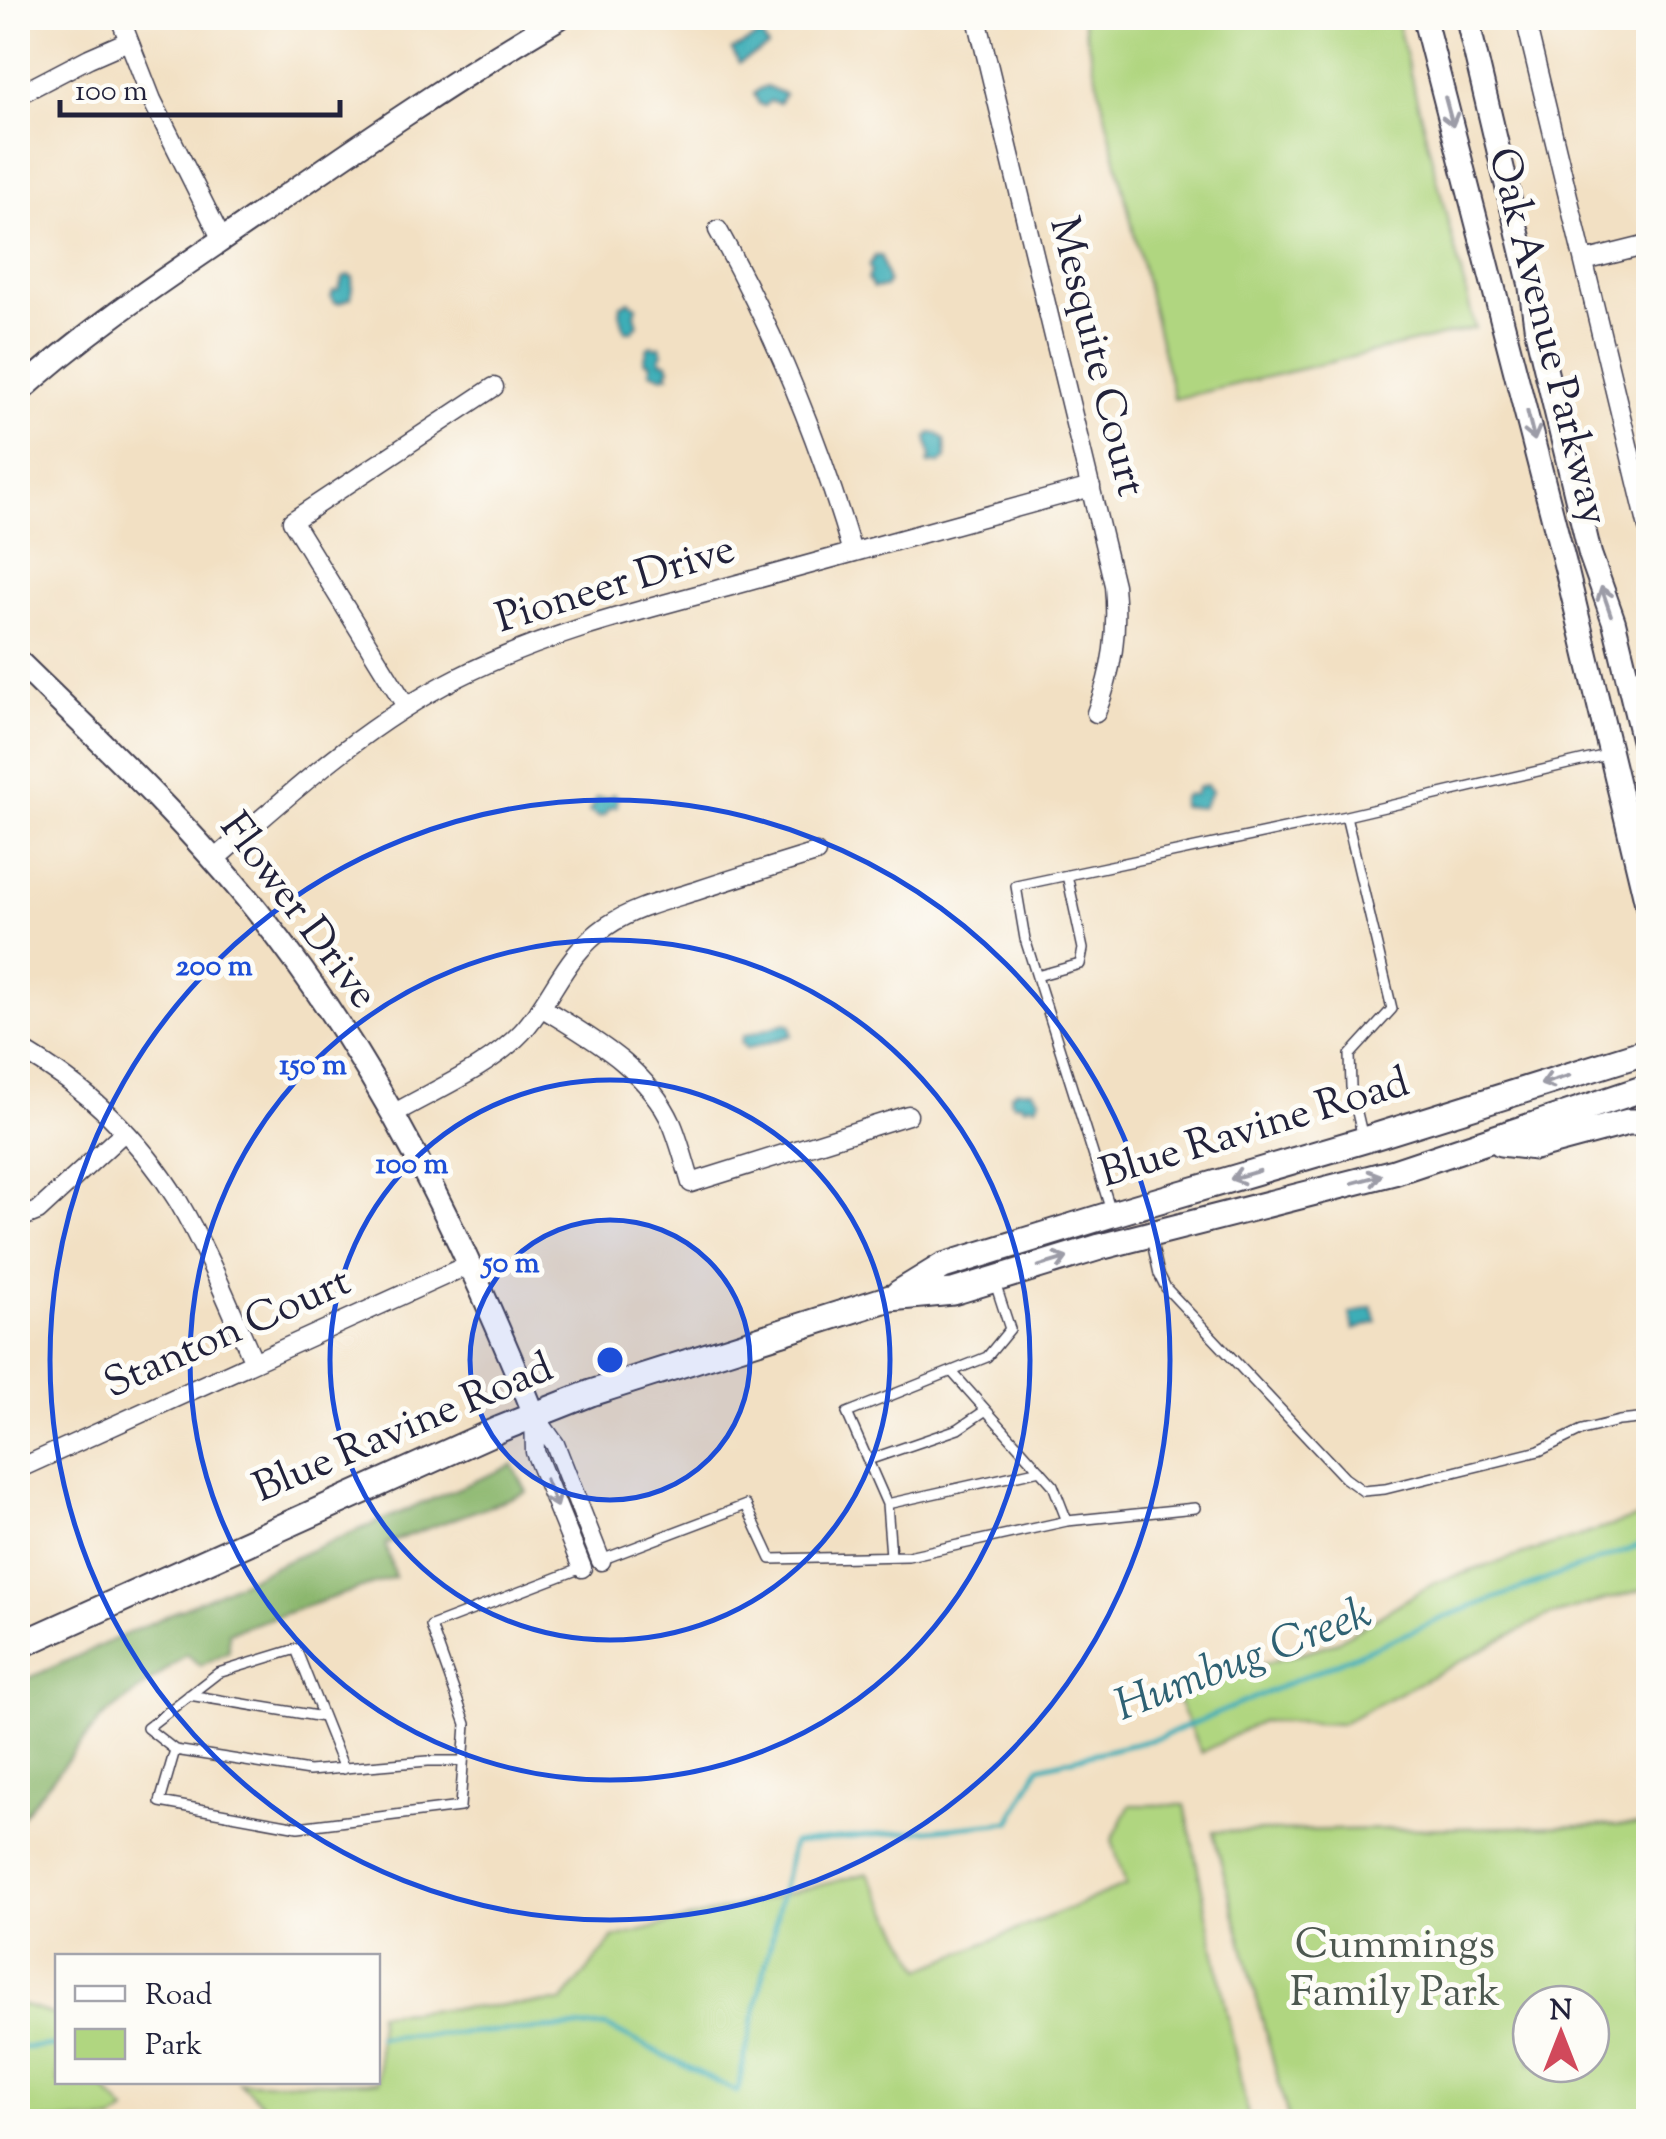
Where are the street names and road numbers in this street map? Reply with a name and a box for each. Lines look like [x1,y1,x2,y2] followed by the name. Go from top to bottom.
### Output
[1470,142,1622,532] street label: Oak Avenue Parkway
[1031,211,1159,503] street label: Mesquite Court
[489,521,743,651] street label: Pioneer Drive
[203,801,391,1023] street label: Flower Drive
[1093,1054,1417,1206] street label: Blue Ravine Road
[95,1254,361,1416] street label: Stanton Court
[245,1340,563,1520] street label: Blue Ravine Road

